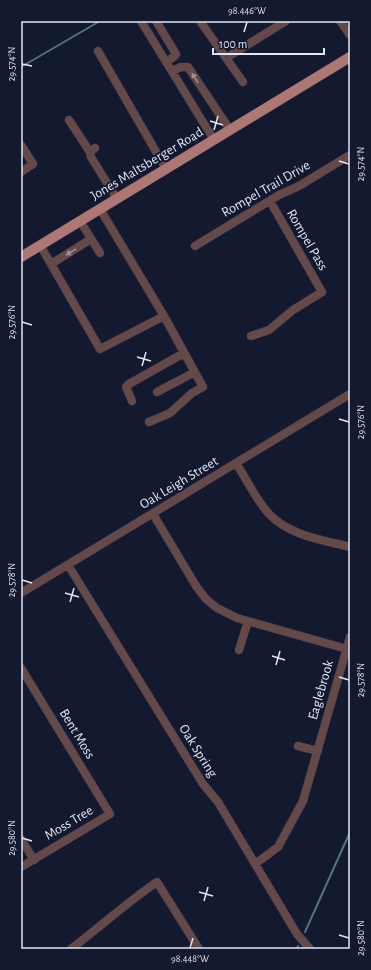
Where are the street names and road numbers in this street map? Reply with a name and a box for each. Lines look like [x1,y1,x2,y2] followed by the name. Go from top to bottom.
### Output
[88,125,206,203] street label: Jones Maltsberger Road
[219,158,313,220] street label: Rompel Trail Drive
[284,207,330,273] street label: Rompel Pass
[137,454,221,512] street label: Oak Leigh Street
[306,658,336,721] street label: Eaglebrook
[57,706,97,762] street label: Bent Moss
[176,722,220,780] street label: Oak Spring
[42,803,96,843] street label: Moss Tree

